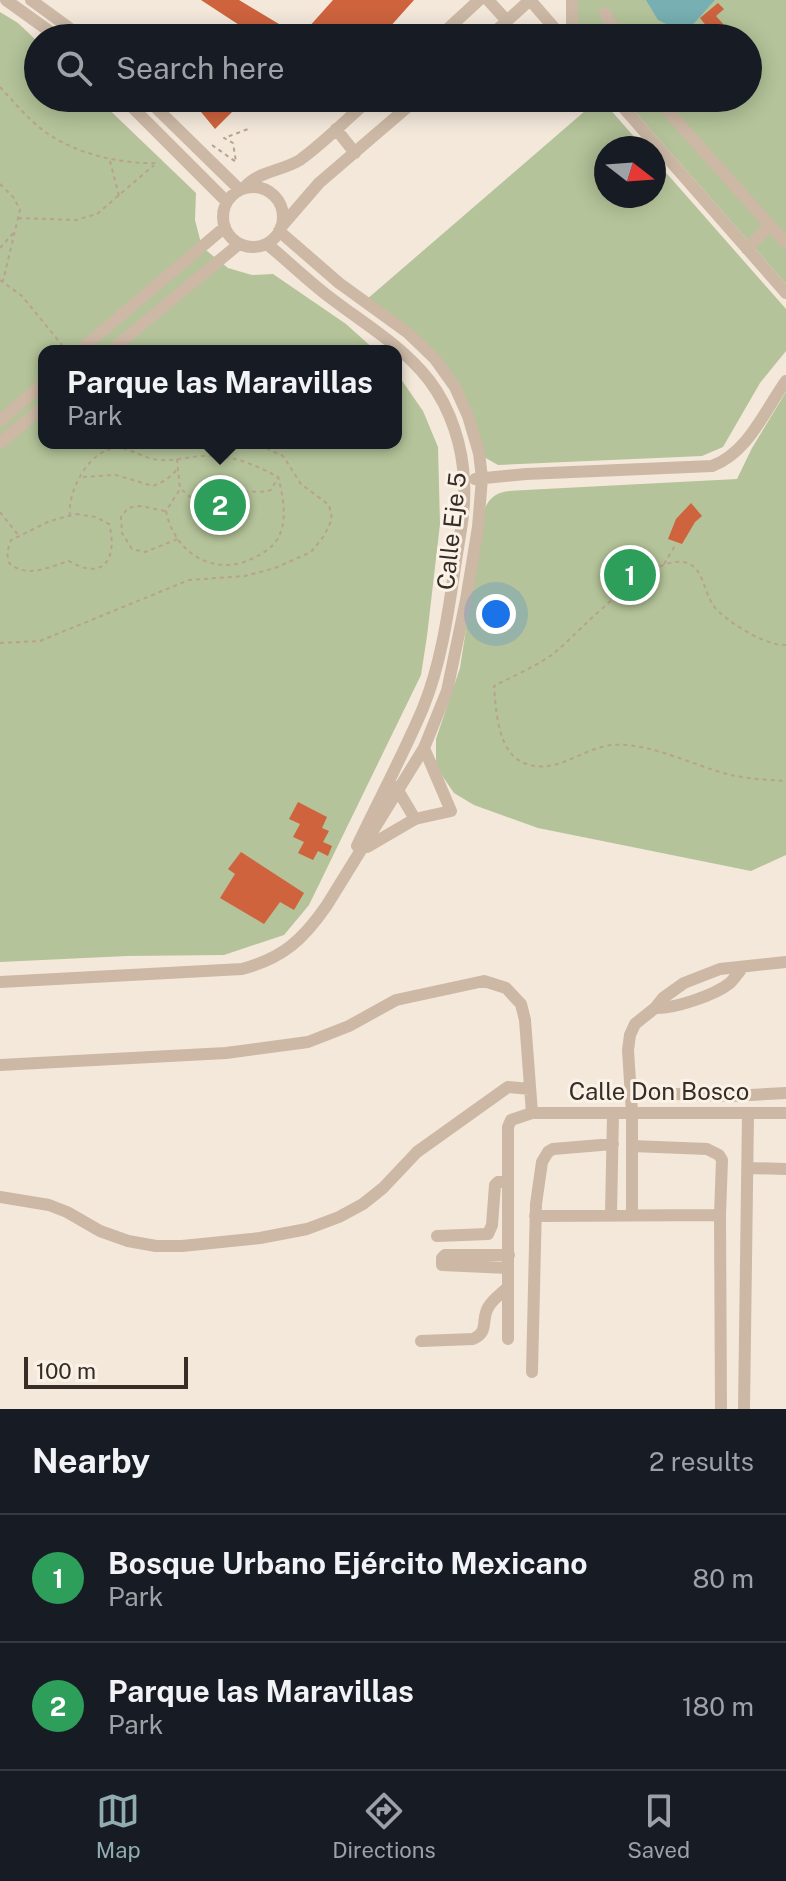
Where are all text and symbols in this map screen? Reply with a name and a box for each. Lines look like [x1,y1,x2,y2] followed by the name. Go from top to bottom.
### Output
[24,24,762,112] search box
[52,46,96,90] icon: search
[116,50,284,86] text: Search here
[594,136,666,208] north arrow
[38,345,402,449] popup
[67,364,373,400] text: Parque las Maravillas
[67,400,123,431] text: Park
[431,471,471,591] street label: Calle Eje 5
[194,475,246,535] pin: 2
[604,545,656,605] pin: 1
[476,594,516,634] your location
[569,1077,749,1105] street label: Calle Don Bosco
[24,1353,188,1389] scale bar
[36,1358,96,1384] text: 100 m
[32,1441,150,1481] text: Nearby
[649,1446,754,1477] text: 2 results
[108,1545,588,1581] text: Bosque Urbano Ejército Mexicano
[52,1563,64,1594] text: 1
[693,1563,754,1594] text: 80 m
[108,1581,163,1612] text: Park
[108,1673,414,1709] text: Parque las Maravillas
[50,1691,66,1722] text: 2
[682,1691,754,1722] text: 180 m
[108,1709,163,1740] text: Park
[96,1789,141,1863] tab: Map
[332,1789,436,1863] tab: Directions
[627,1789,690,1863] tab: Saved

